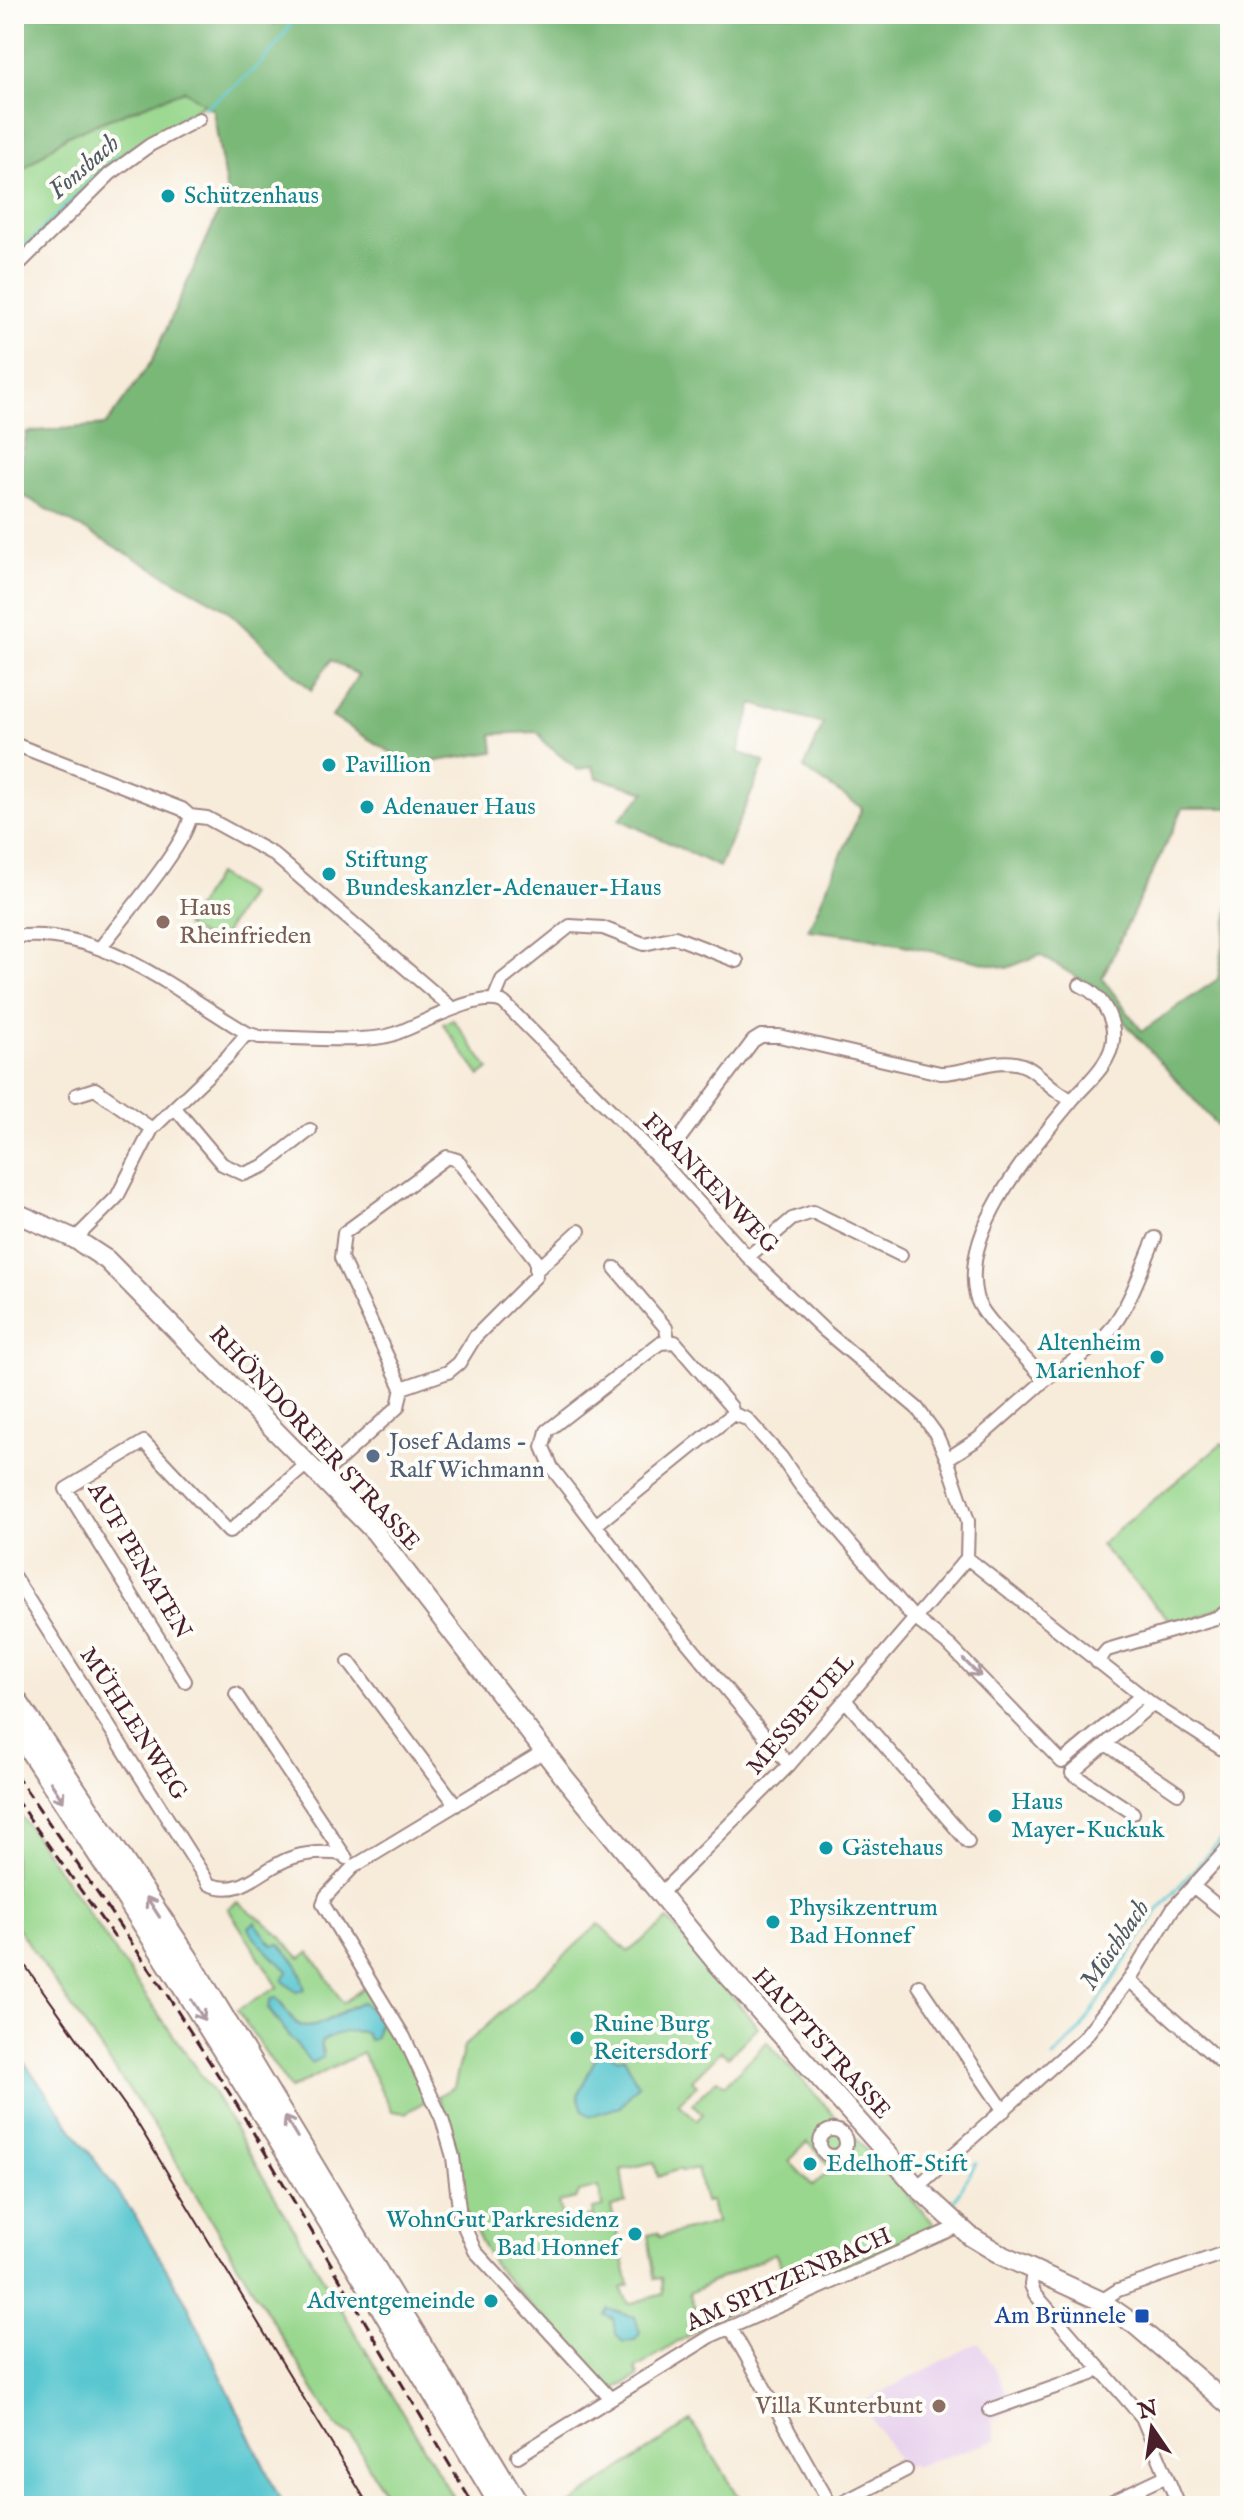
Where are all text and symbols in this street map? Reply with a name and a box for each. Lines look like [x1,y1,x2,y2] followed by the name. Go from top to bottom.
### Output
[42,127,126,207] water label: Fonsbach
[184,181,319,212] place label: Schützenhaus
[159,187,177,205] marker: Schützenhaus
[345,750,431,781] place label: Pavillion
[320,756,338,774] marker: Pavillion
[382,792,536,823] place label: Adenauer Haus
[358,798,376,816] marker: Adenauer Haus
[345,845,661,904] place label: Stiftung Bundeskanzler-Adenauer-Haus
[320,865,338,883] marker: Stiftung Bundeskanzler-Adenauer-Haus
[179,893,312,952] place label: Haus Rheinfrieden
[154,913,172,931] marker: Haus Rheinfrieden
[635,1107,785,1261] street label: FRANKENWEG
[202,1320,426,1558] street label: RHÖNDORFER STRASSE
[1035,1328,1145,1387] place label: Altenheim Marienhof
[1148,1348,1166,1366] marker: Altenheim Marienhof
[386,1427,545,1486] place label: Josef Adams - Ralf Wichmann
[364,1447,382,1465] marker: Josef Adams - Ralf Wichmann
[80,1476,198,1645] street label: AUF PENATEN
[72,1642,194,1806] street label: MÜHLENWEG
[740,1648,863,1782] street label: MESSBEUEL
[962,1658,981,1677] one-way arrow
[48,1780,65,1802] one-way arrow
[1011,1787,1164,1846] place label: Haus Mayer-Kuckuk
[986,1807,1004,1825] marker: Haus Mayer-Kuckuk
[842,1833,943,1864] place label: Gästehaus
[817,1839,835,1857] marker: Gästehaus
[789,1893,938,1952] place label: Physikzentrum Bad Honnef
[1073,1893,1157,1997] water label: Möschbach
[145,1896,162,1918] one-way arrow
[764,1913,782,1931] marker: Physikzentrum Bad Honnef
[745,1962,897,2126] street label: HAUPTSTRASSE
[191,1998,207,2021] one-way arrow
[593,2009,712,2068] place label: Ruine Burg Reitersdorf
[568,2029,586,2047] marker: Ruine Burg Reitersdorf
[283,2116,299,2139] one-way arrow
[826,2149,968,2180] place label: Edelhoff-Stift
[801,2155,819,2173] marker: Edelhoff-Stift
[386,2205,623,2264] place label: WohnGut Parkresidenz Bad Honnef
[680,2221,897,2340] street label: AM SPITZENBACH
[626,2225,644,2243] marker: WohnGut Parkresidenz Bad Honnef
[306,2286,475,2317] place label: Adventgemeinde
[482,2292,500,2310] marker: Adventgemeinde
[994,2301,1126,2332] place label: Am Brünnele
[1133,2307,1151,2325] marker: Am Brünnele
[1112,2388,1192,2468] north arrow
[755,2391,923,2422] place label: Villa Kunterbunt
[1135,2395,1160,2426] text: N
[930,2397,948,2415] marker: Villa Kunterbunt

